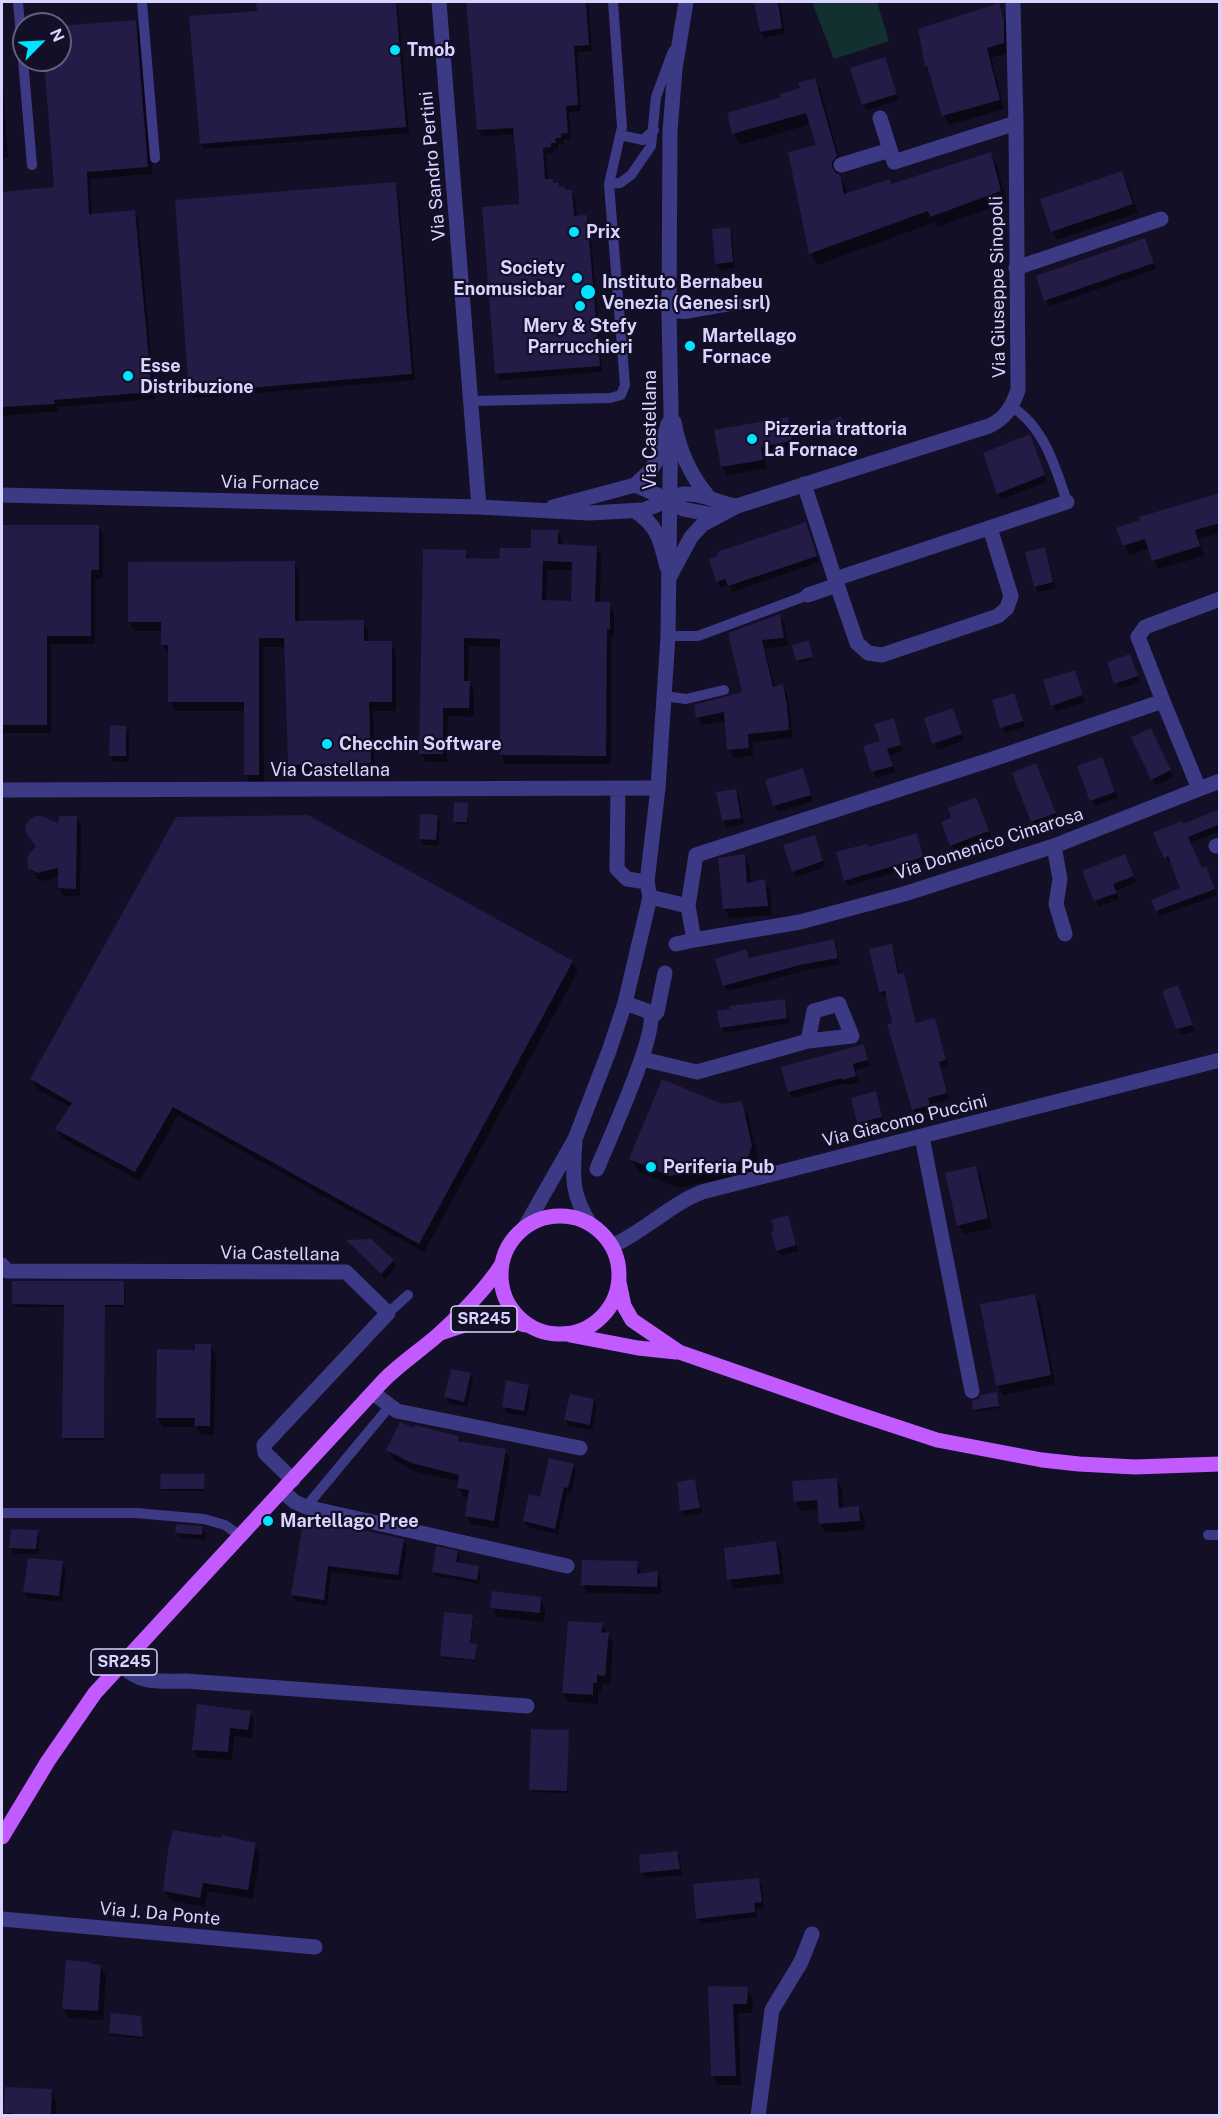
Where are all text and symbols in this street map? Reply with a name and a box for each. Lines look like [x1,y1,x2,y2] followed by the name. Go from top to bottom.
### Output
[12,12,72,72] north arrow
[46,26,68,45] text: N
[407,39,455,61] place label: Tmob
[388,43,402,57] marker: Tmob
[416,90,450,242] street label: Via Sandro Pertini
[986,196,1010,378] street label: Via Giuseppe Sinopoli
[586,221,621,243] place label: Prix
[567,225,581,239] marker: Prix
[453,257,565,300] place label: Society Enomusicbar
[570,271,584,285] marker: Society Enomusicbar
[602,271,771,314] place label: Instituto Bernabeu Venezia (Genesi srl)
[579,283,597,301] marker: Instituto Bernabeu Venezia (Genesi srl)
[573,299,587,313] marker: Mery & Stefy Parrucchieri
[523,315,637,358] place label: Mery & Stefy Parrucchieri
[702,325,797,368] place label: Martellago Fornace
[683,339,697,353] marker: Martellago Fornace
[140,355,254,398] place label: Esse Distribuzione
[121,369,135,383] marker: Esse Distribuzione
[639,370,661,490] street label: Via Castellana
[764,418,907,460] place label: Pizzeria trattoria La Fornace
[745,432,759,446] marker: Pizzeria trattoria La Fornace
[220,471,320,495] street label: Via Fornace
[339,733,502,755] place label: Checchin Software
[320,737,334,751] marker: Checchin Software
[270,759,390,781] street label: Via Castellana
[892,803,1086,885] street label: Via Domenico Cimarosa
[820,1090,990,1152] street label: Via Giacomo Puccini
[663,1156,774,1178] place label: Periferia Pub
[644,1160,658,1174] marker: Periferia Pub
[220,1242,340,1266] street label: Via Castellana
[451,1306,517,1332] road number: SR245
[280,1510,419,1532] place label: Martellago Pree
[261,1514,275,1528] marker: Martellago Pree
[91,1649,157,1675] road number: SR245
[99,1898,221,1930] street label: Via J. Da Ponte

